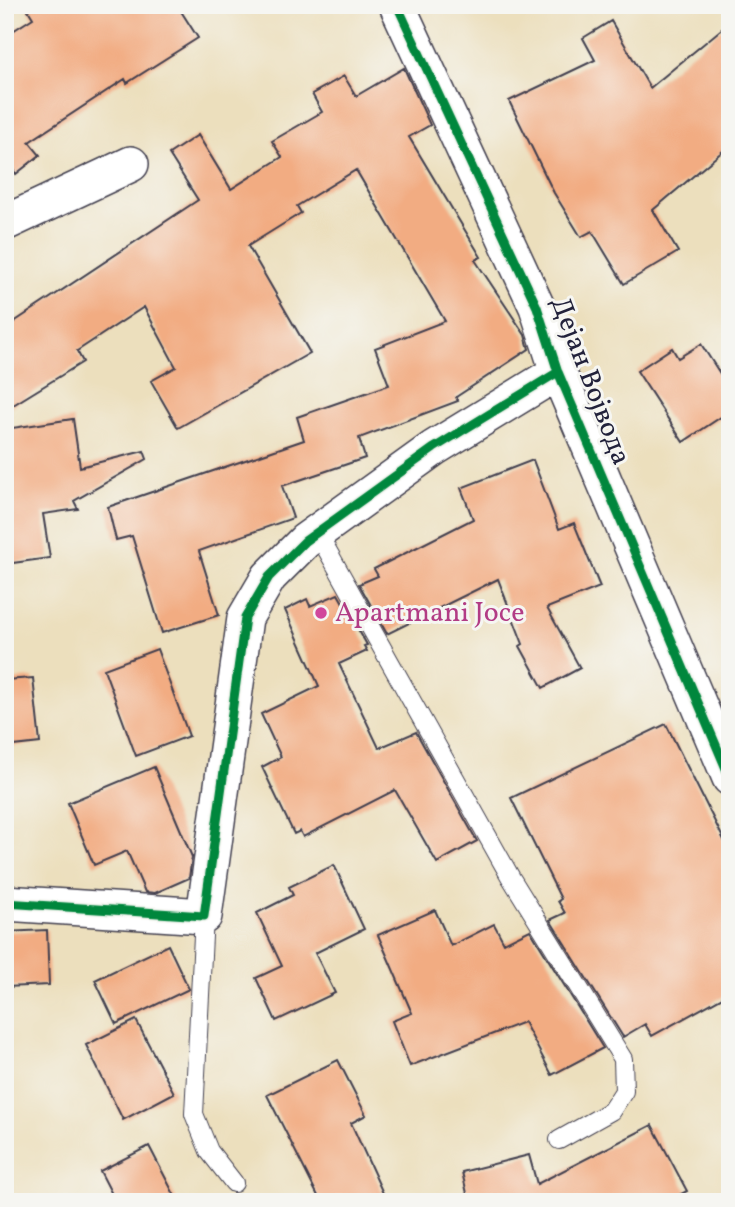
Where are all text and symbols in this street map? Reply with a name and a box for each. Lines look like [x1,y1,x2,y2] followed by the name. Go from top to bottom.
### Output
[540,291,640,471] street label: Дејан Војвода
[335,594,525,633] place label: Apartmani Joce
[313,605,329,621] marker: Apartmani Joce

